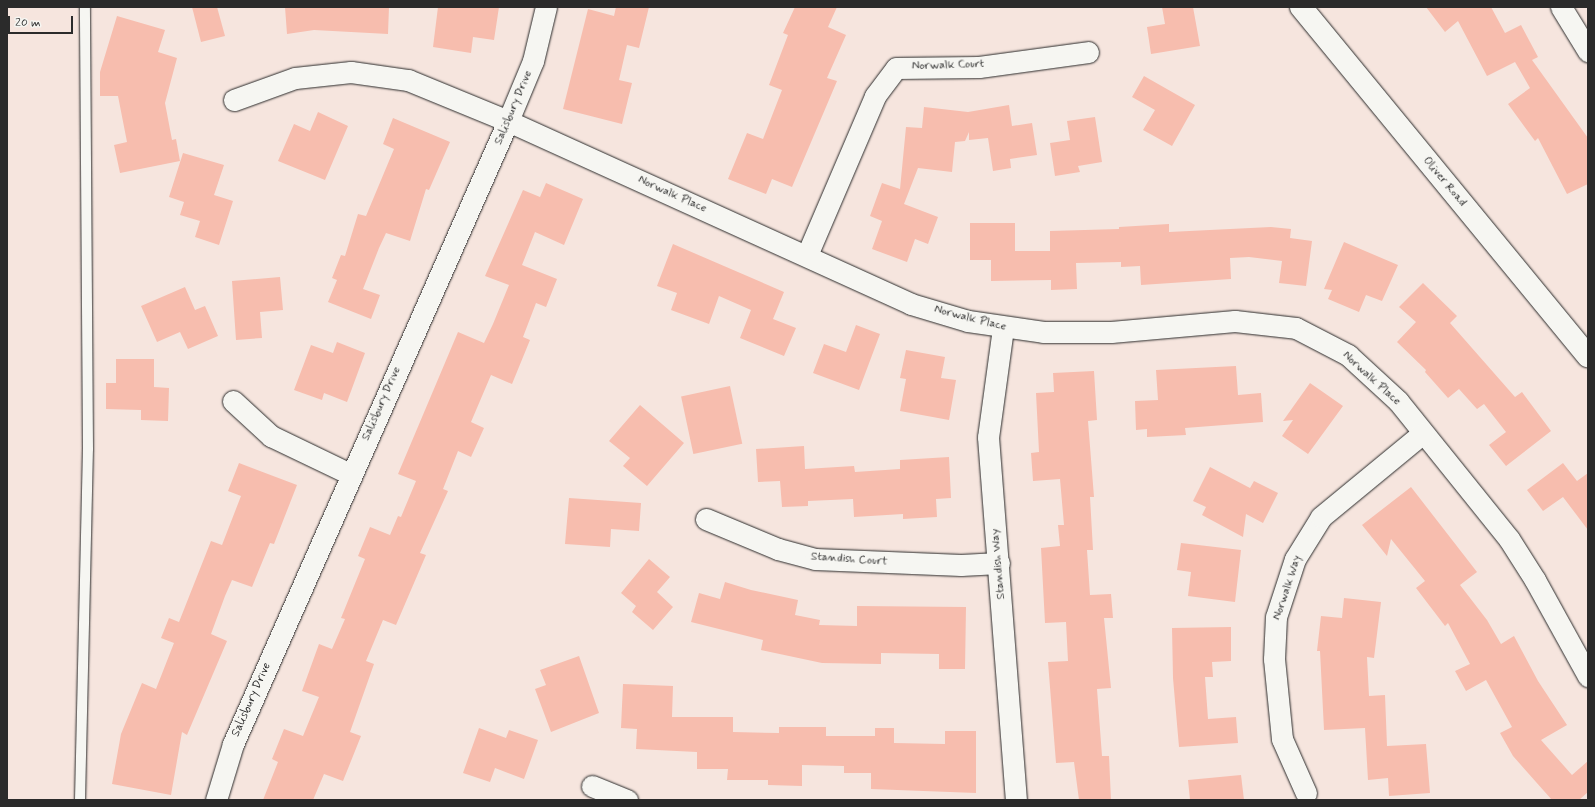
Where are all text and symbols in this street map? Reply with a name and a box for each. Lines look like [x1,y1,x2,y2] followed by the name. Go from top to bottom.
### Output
[10,8,75,34] scale bar
[15,15,41,31] text: 20 m
[910,57,986,75] street label: Norwalk Court
[492,69,536,147] street label: Salisbury Drive
[1420,155,1468,209] street label: Oliver Road
[636,174,708,216] street label: Norwalk Place
[933,303,1007,335] street label: Norwalk Place
[1339,349,1403,409] street label: Norwalk Place
[359,365,405,443] street label: Salisbury Drive
[989,528,1009,600] street label: Standish Way
[810,550,888,570] street label: Standish Court
[1270,553,1306,623] street label: Norwalk Way
[229,661,275,739] street label: Salisbury Drive

